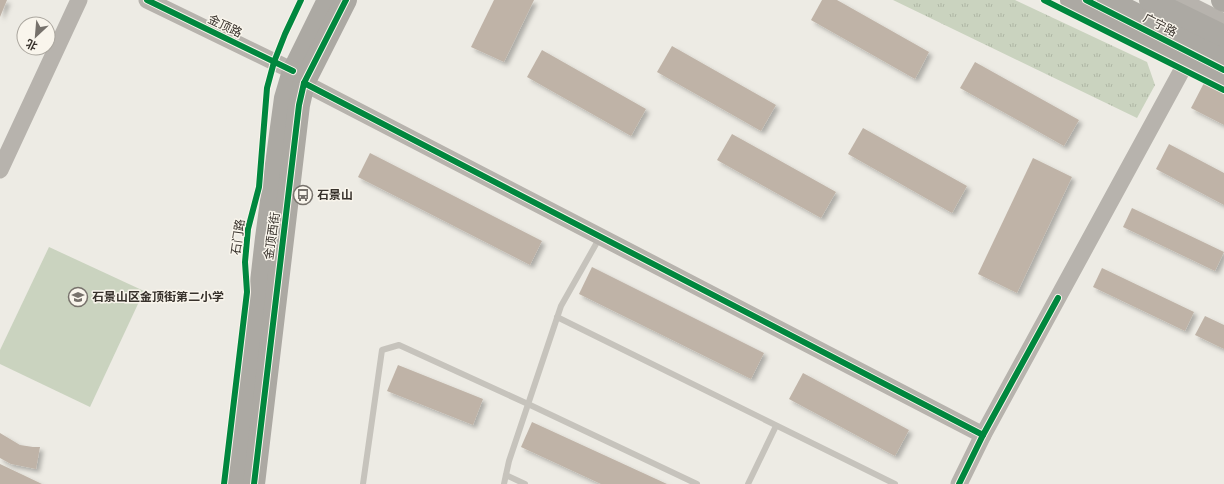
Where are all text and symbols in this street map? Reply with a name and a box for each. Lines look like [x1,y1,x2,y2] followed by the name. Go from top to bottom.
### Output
[1141,11,1179,39] street label: 广宁路
[206,12,244,40] street label: 金顶路
[16,16,56,56] north arrow
[24,36,40,53] text: 北
[292,184,314,206] bus stop icon: 石景山
[317,188,353,202] place label: 石景山
[262,211,282,261] street label: 金顶西街
[229,218,247,256] street label: 石门路
[67,286,89,308] school or university icon: 石景山区金顶街第二小学
[92,290,224,304] place label: 石景山区金顶街第二小学

